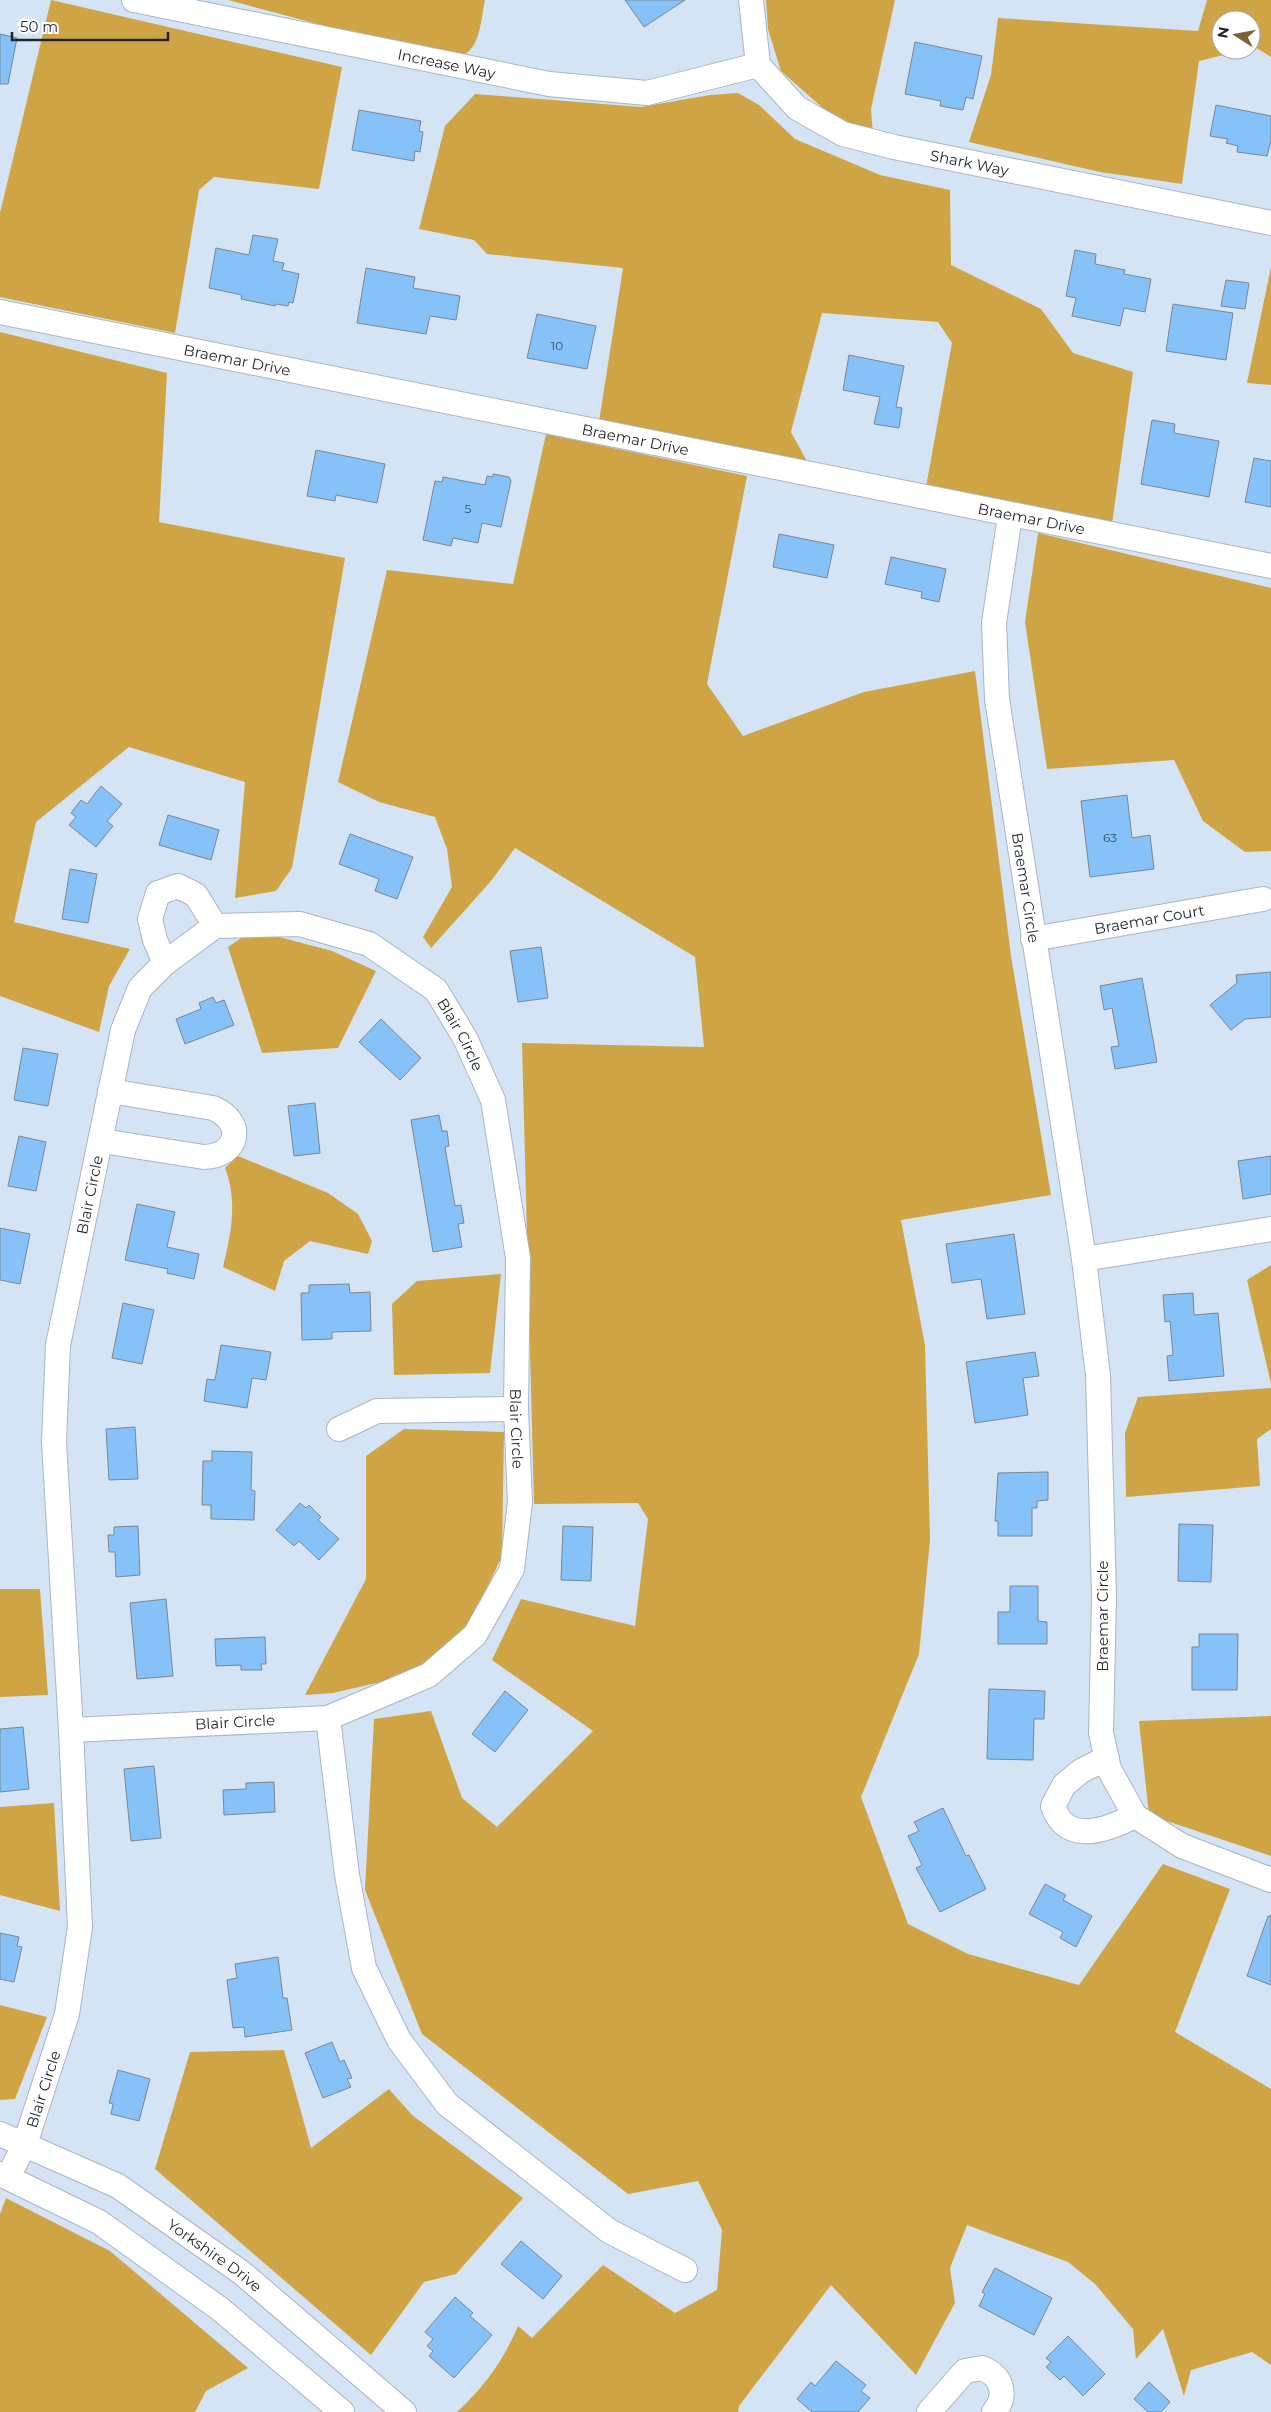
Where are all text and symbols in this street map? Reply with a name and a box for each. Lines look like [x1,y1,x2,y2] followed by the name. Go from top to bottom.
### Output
[12,10,169,42] scale bar
[1211,10,1261,60] north arrow
[20,17,58,36] text: 50 m
[1213,25,1233,40] text: N
[396,44,498,83] street label: Increase Way
[929,145,1011,180] street label: Shark Way
[551,338,563,353] house number: 10
[182,339,292,379] street label: Braemar Drive
[580,419,691,459] street label: Braemar Drive
[976,498,1087,538] street label: Braemar Drive
[465,501,472,516] house number: 5
[1103,830,1117,845] house number: 63
[1008,831,1044,944] street label: Braemar Circle
[1093,900,1206,938] street label: Braemar Court
[433,994,488,1074] street label: Blair Circle
[72,1153,106,1236] street label: Blair Circle
[506,1389,528,1469] street label: Blair Circle
[1093,1560,1112,1672] street label: Braemar Circle
[195,1710,275,1734] street label: Blair Circle
[21,2048,64,2130] street label: Blair Circle
[164,2214,266,2296] street label: Yorkshire Drive

